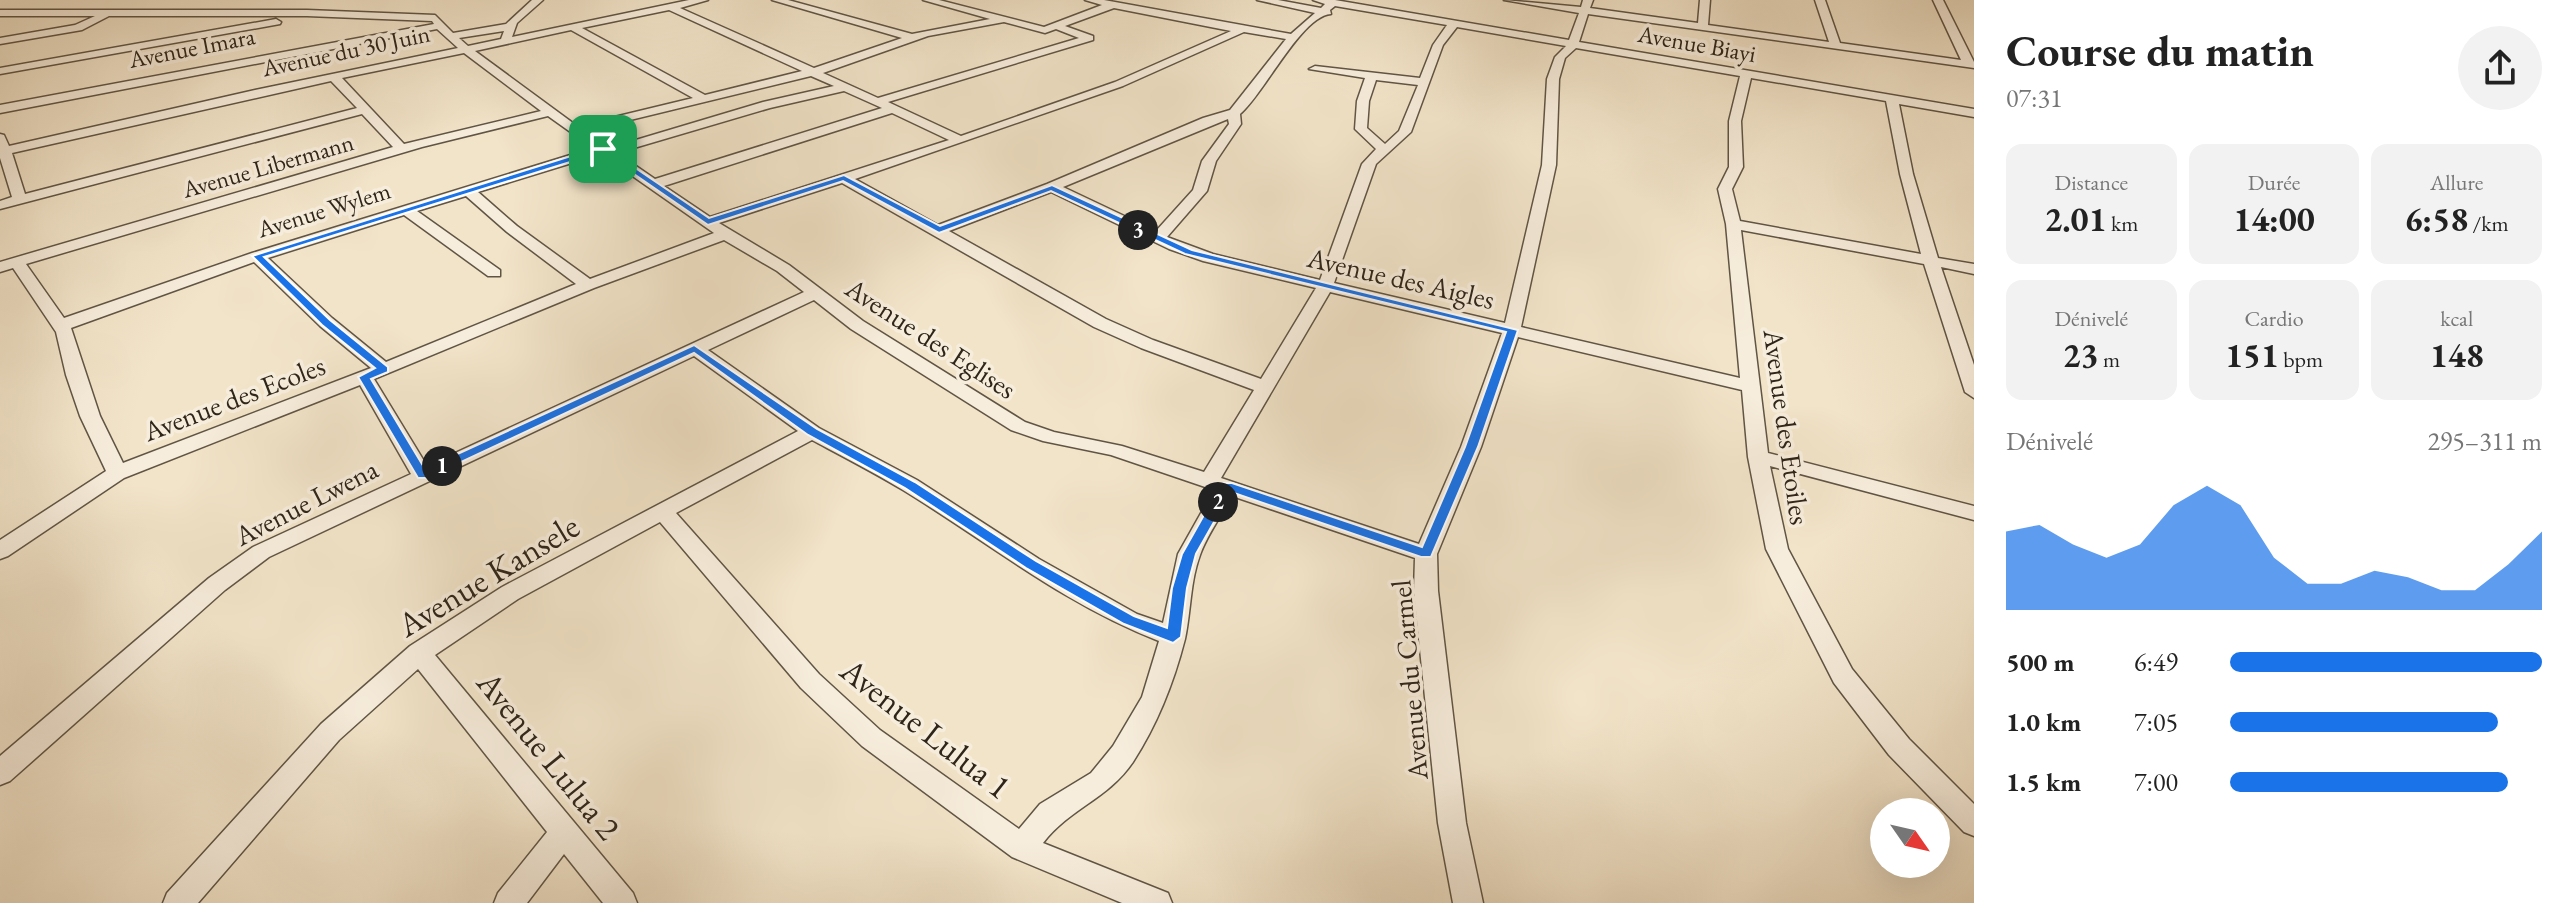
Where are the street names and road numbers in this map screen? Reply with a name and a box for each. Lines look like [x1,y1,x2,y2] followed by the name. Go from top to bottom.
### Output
[258,18,433,84] street label: Avenue du 30 Juin
[1635,18,1759,69] street label: Avenue Biayi
[125,20,258,75] street label: Avenue Imara
[178,126,357,205] street label: Avenue Libermann
[253,174,394,245] street label: Avenue Wylem
[1303,239,1498,317] street label: Avenue des Aigles
[838,269,1023,407] street label: Avenue des Eglises
[1755,326,1819,527] street label: Avenue des Etoiles
[137,347,330,450] street label: Avenue des Ecoles
[227,450,385,554] street label: Avenue Lwena
[388,503,587,647] street label: Avenue Kansele
[1382,578,1436,782] street label: Avenue du Carmel
[831,647,1020,808] street label: Avenue Lulua 1
[467,661,631,849] street label: Avenue Lulua 2

